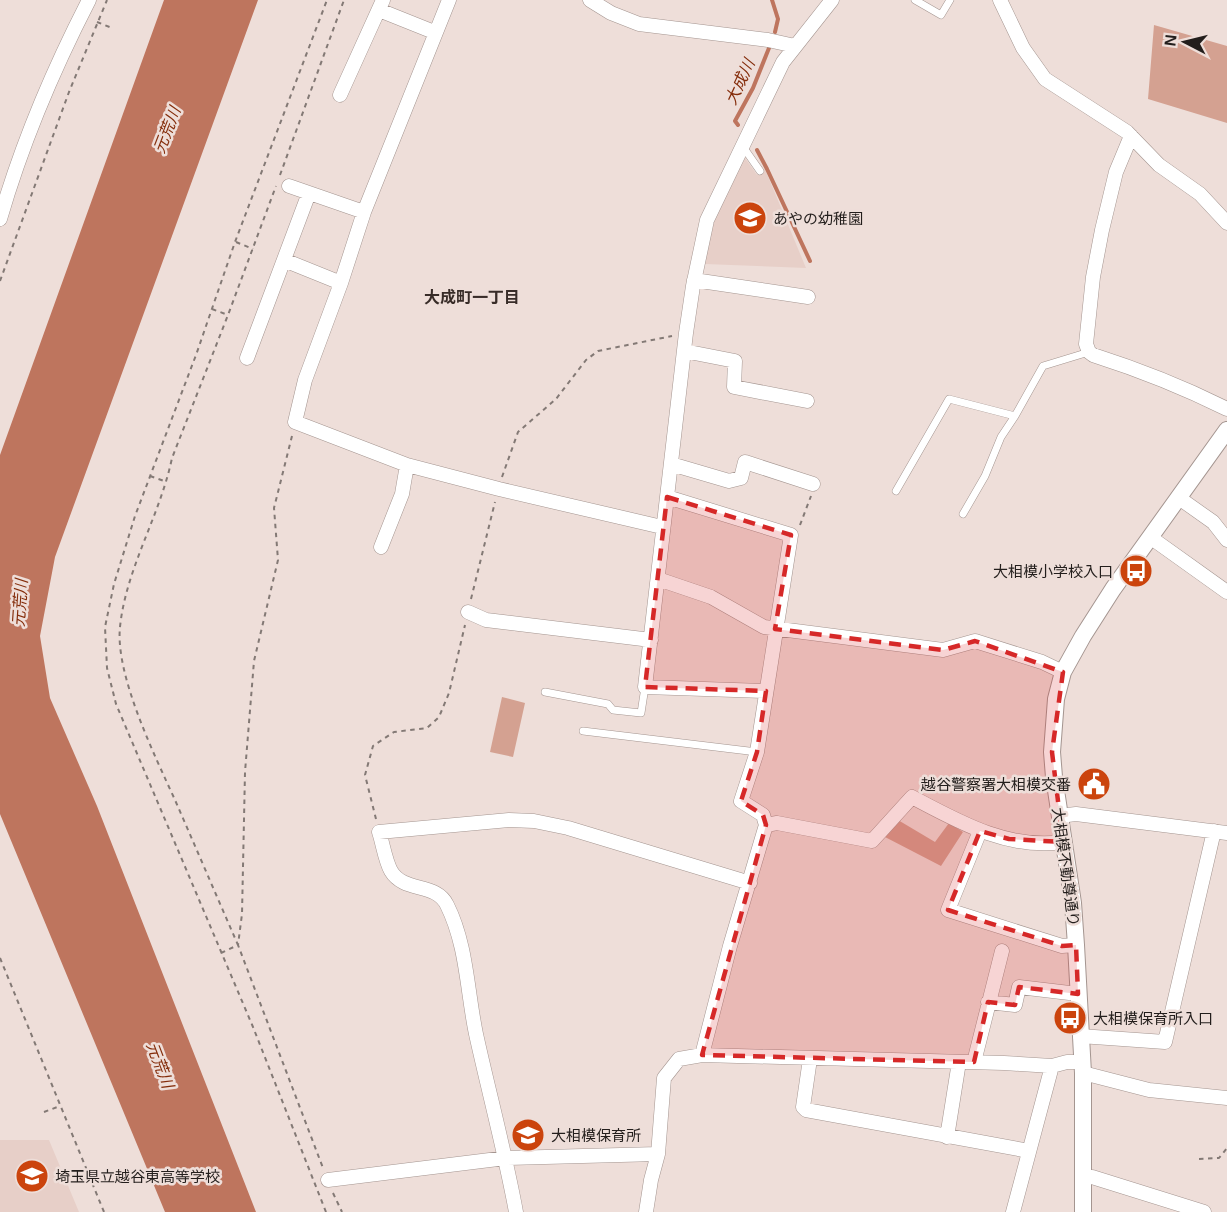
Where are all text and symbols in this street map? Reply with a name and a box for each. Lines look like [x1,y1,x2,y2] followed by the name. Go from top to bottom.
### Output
[1155,12,1215,72] north arrow
[1161,33,1180,47] text: N
[722,55,759,107] water label: 大成川
[150,103,184,155] water label: 元荒川
[732,200,768,236] school or university icon: あやの幼稚園
[773,210,863,227] place label: あやの幼稚園
[424,288,520,306] district label: 大成町一丁目
[1118,553,1154,589] bus stop icon: 大相模小学校入口
[993,563,1113,580] place label: 大相模小学校入口
[10,576,30,628] water label: 元荒川
[1076,766,1112,802] public building icon: 越谷警察署大相模交番
[920,776,1071,793] place label: 越谷警察署大相模交番
[1049,806,1083,928] street label: 大相模不動尊通り
[1052,1000,1088,1036] bus stop icon: 大相模保育所入口
[1093,1010,1213,1027] place label: 大相模保育所入口
[143,1040,177,1092] water label: 元荒川
[510,1117,546,1153] school or university icon: 大相模保育所
[551,1127,641,1144] place label: 大相模保育所
[14,1158,50,1194] school or university icon: 埼玉県立越谷東高等学校
[55,1168,220,1185] place label: 埼玉県立越谷東高等学校

